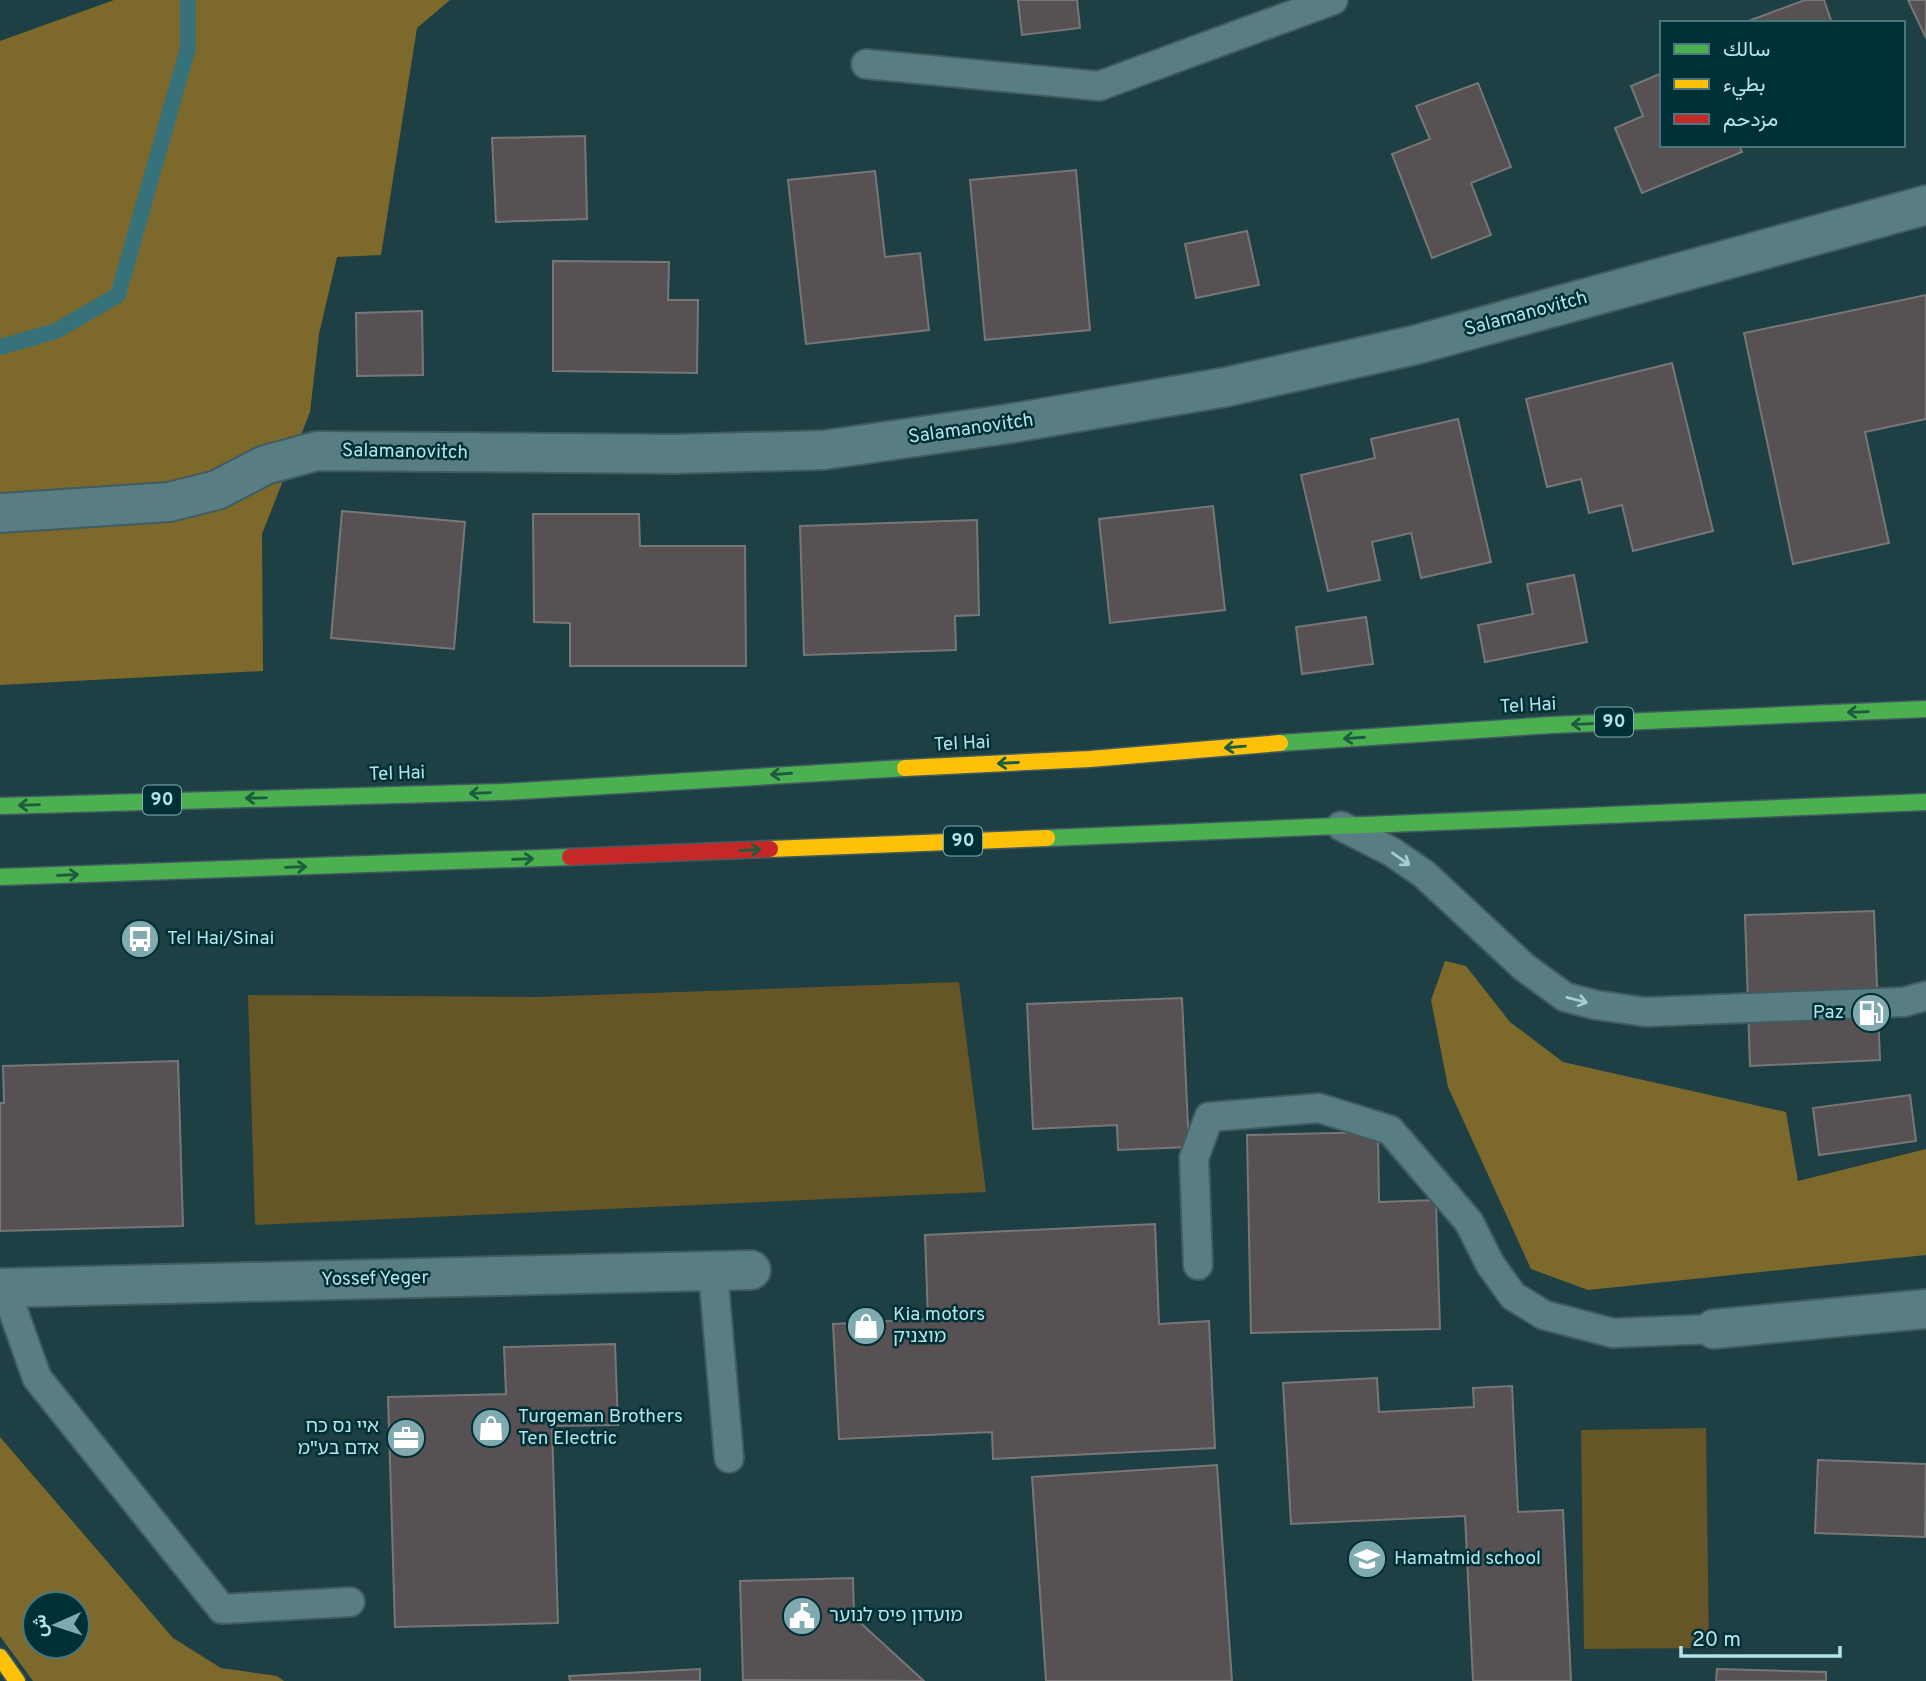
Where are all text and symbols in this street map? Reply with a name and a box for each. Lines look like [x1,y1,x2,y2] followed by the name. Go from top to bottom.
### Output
[1660,21,1905,147] legend
[1723,37,1770,64] text: سالك
[1723,72,1766,101] text: بطيء
[1723,107,1778,134] text: مزدحم
[1462,286,1590,342] street label: Salamanovitch
[907,408,1035,450] street label: Salamanovitch
[342,439,468,465] street label: Salamanovitch
[1499,693,1557,719] street label: Tel Hai
[1847,706,1870,719] one-way arrow
[1595,708,1633,736] road number: 90
[1570,717,1593,730] one-way arrow
[933,731,991,757] street label: Tel Hai
[1344,732,1366,745] one-way arrow
[1224,741,1247,754] one-way arrow
[997,756,1020,769] one-way arrow
[368,761,426,787] street label: Tel Hai
[770,768,793,781] one-way arrow
[143,786,181,814] road number: 90
[469,786,492,799] one-way arrow
[245,792,268,805] one-way arrow
[18,799,41,812] one-way arrow
[944,826,982,856] road number: 90
[738,843,761,856] one-way arrow
[511,852,534,865] one-way arrow
[1391,852,1410,866] one-way arrow
[284,861,307,874] one-way arrow
[56,868,79,881] one-way arrow
[119,918,161,960] bus stop icon: Tel Hai/Sinai
[167,927,274,951] place label: Tel Hai/Sinai
[1850,992,1892,1034] fuel station icon: Paz
[1566,994,1588,1007] one-way arrow
[1813,1001,1844,1025] place label: Paz
[321,1266,430,1292] street label: Yossef Yeger
[893,1303,985,1349] place label: Kia motors מוצניק
[845,1305,887,1347] shop icon: Kia motors מוצניק
[518,1405,683,1451] place label: Turgeman Brothers Ten Electric
[470,1407,512,1449] shop icon: Turgeman Brothers Ten Electric
[297,1415,379,1461] place label: איי נס כח אדם בע"מ
[385,1417,427,1459] office icon: איי נס כח אדם בע"מ
[1346,1538,1388,1580] school or university icon: Hamatmid school
[1394,1547,1541,1571] place label: Hamatmid school
[21,1590,91,1660] north arrow
[781,1595,823,1637] public building icon: מועדון פיס לנוער
[829,1604,963,1628] place label: מועדון פיס לנוער
[28,1614,54,1638] text: ش
[1681,1614,1840,1658] scale bar
[1692,1627,1741,1654] text: 20 m

